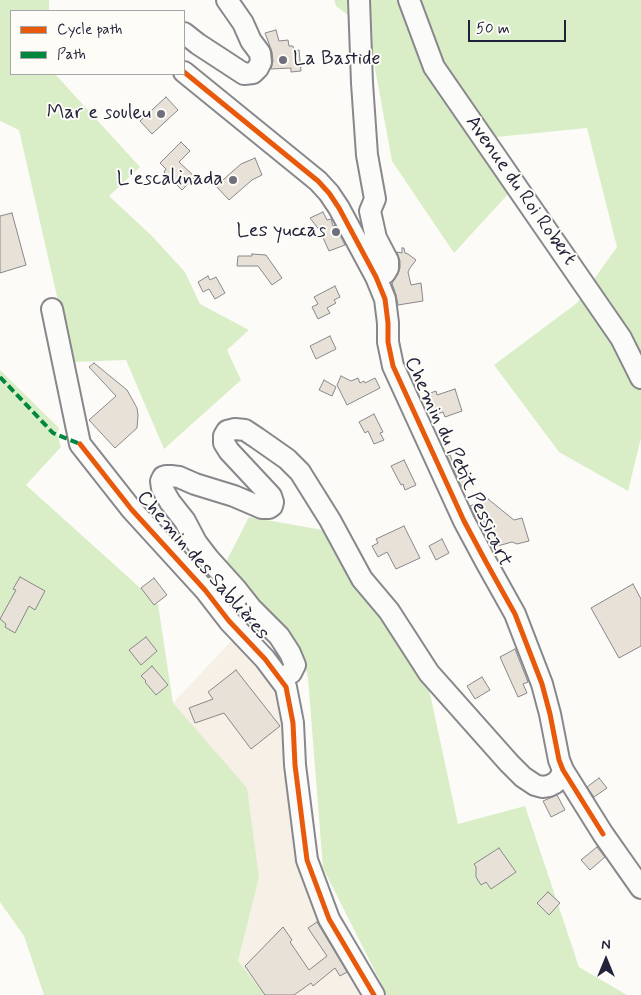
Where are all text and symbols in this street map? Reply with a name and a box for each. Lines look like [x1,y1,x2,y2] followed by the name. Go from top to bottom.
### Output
[10,10,185,75] legend
[471,10,568,42] scale bar
[476,19,510,39] text: 50 m
[57,20,122,40] text: Cycle path
[57,45,86,65] text: Path
[293,48,380,72] place label: La Bastide
[277,54,289,66] marker: La Bastide
[47,102,151,126] place label: Mar e souleu
[155,108,167,120] marker: Mar e souleu
[459,111,581,271] street label: Avenue du Roi Robert
[117,168,223,192] place label: L'escalinada
[227,174,239,186] marker: L'escalinada
[236,220,326,244] place label: Les yuccas
[330,226,342,238] marker: Les yuccas
[398,353,516,571] street label: Chemin du Petit Pessicart
[131,486,273,646] street label: Chemin des Sablières
[581,935,631,985] north arrow
[601,936,611,954] text: N

